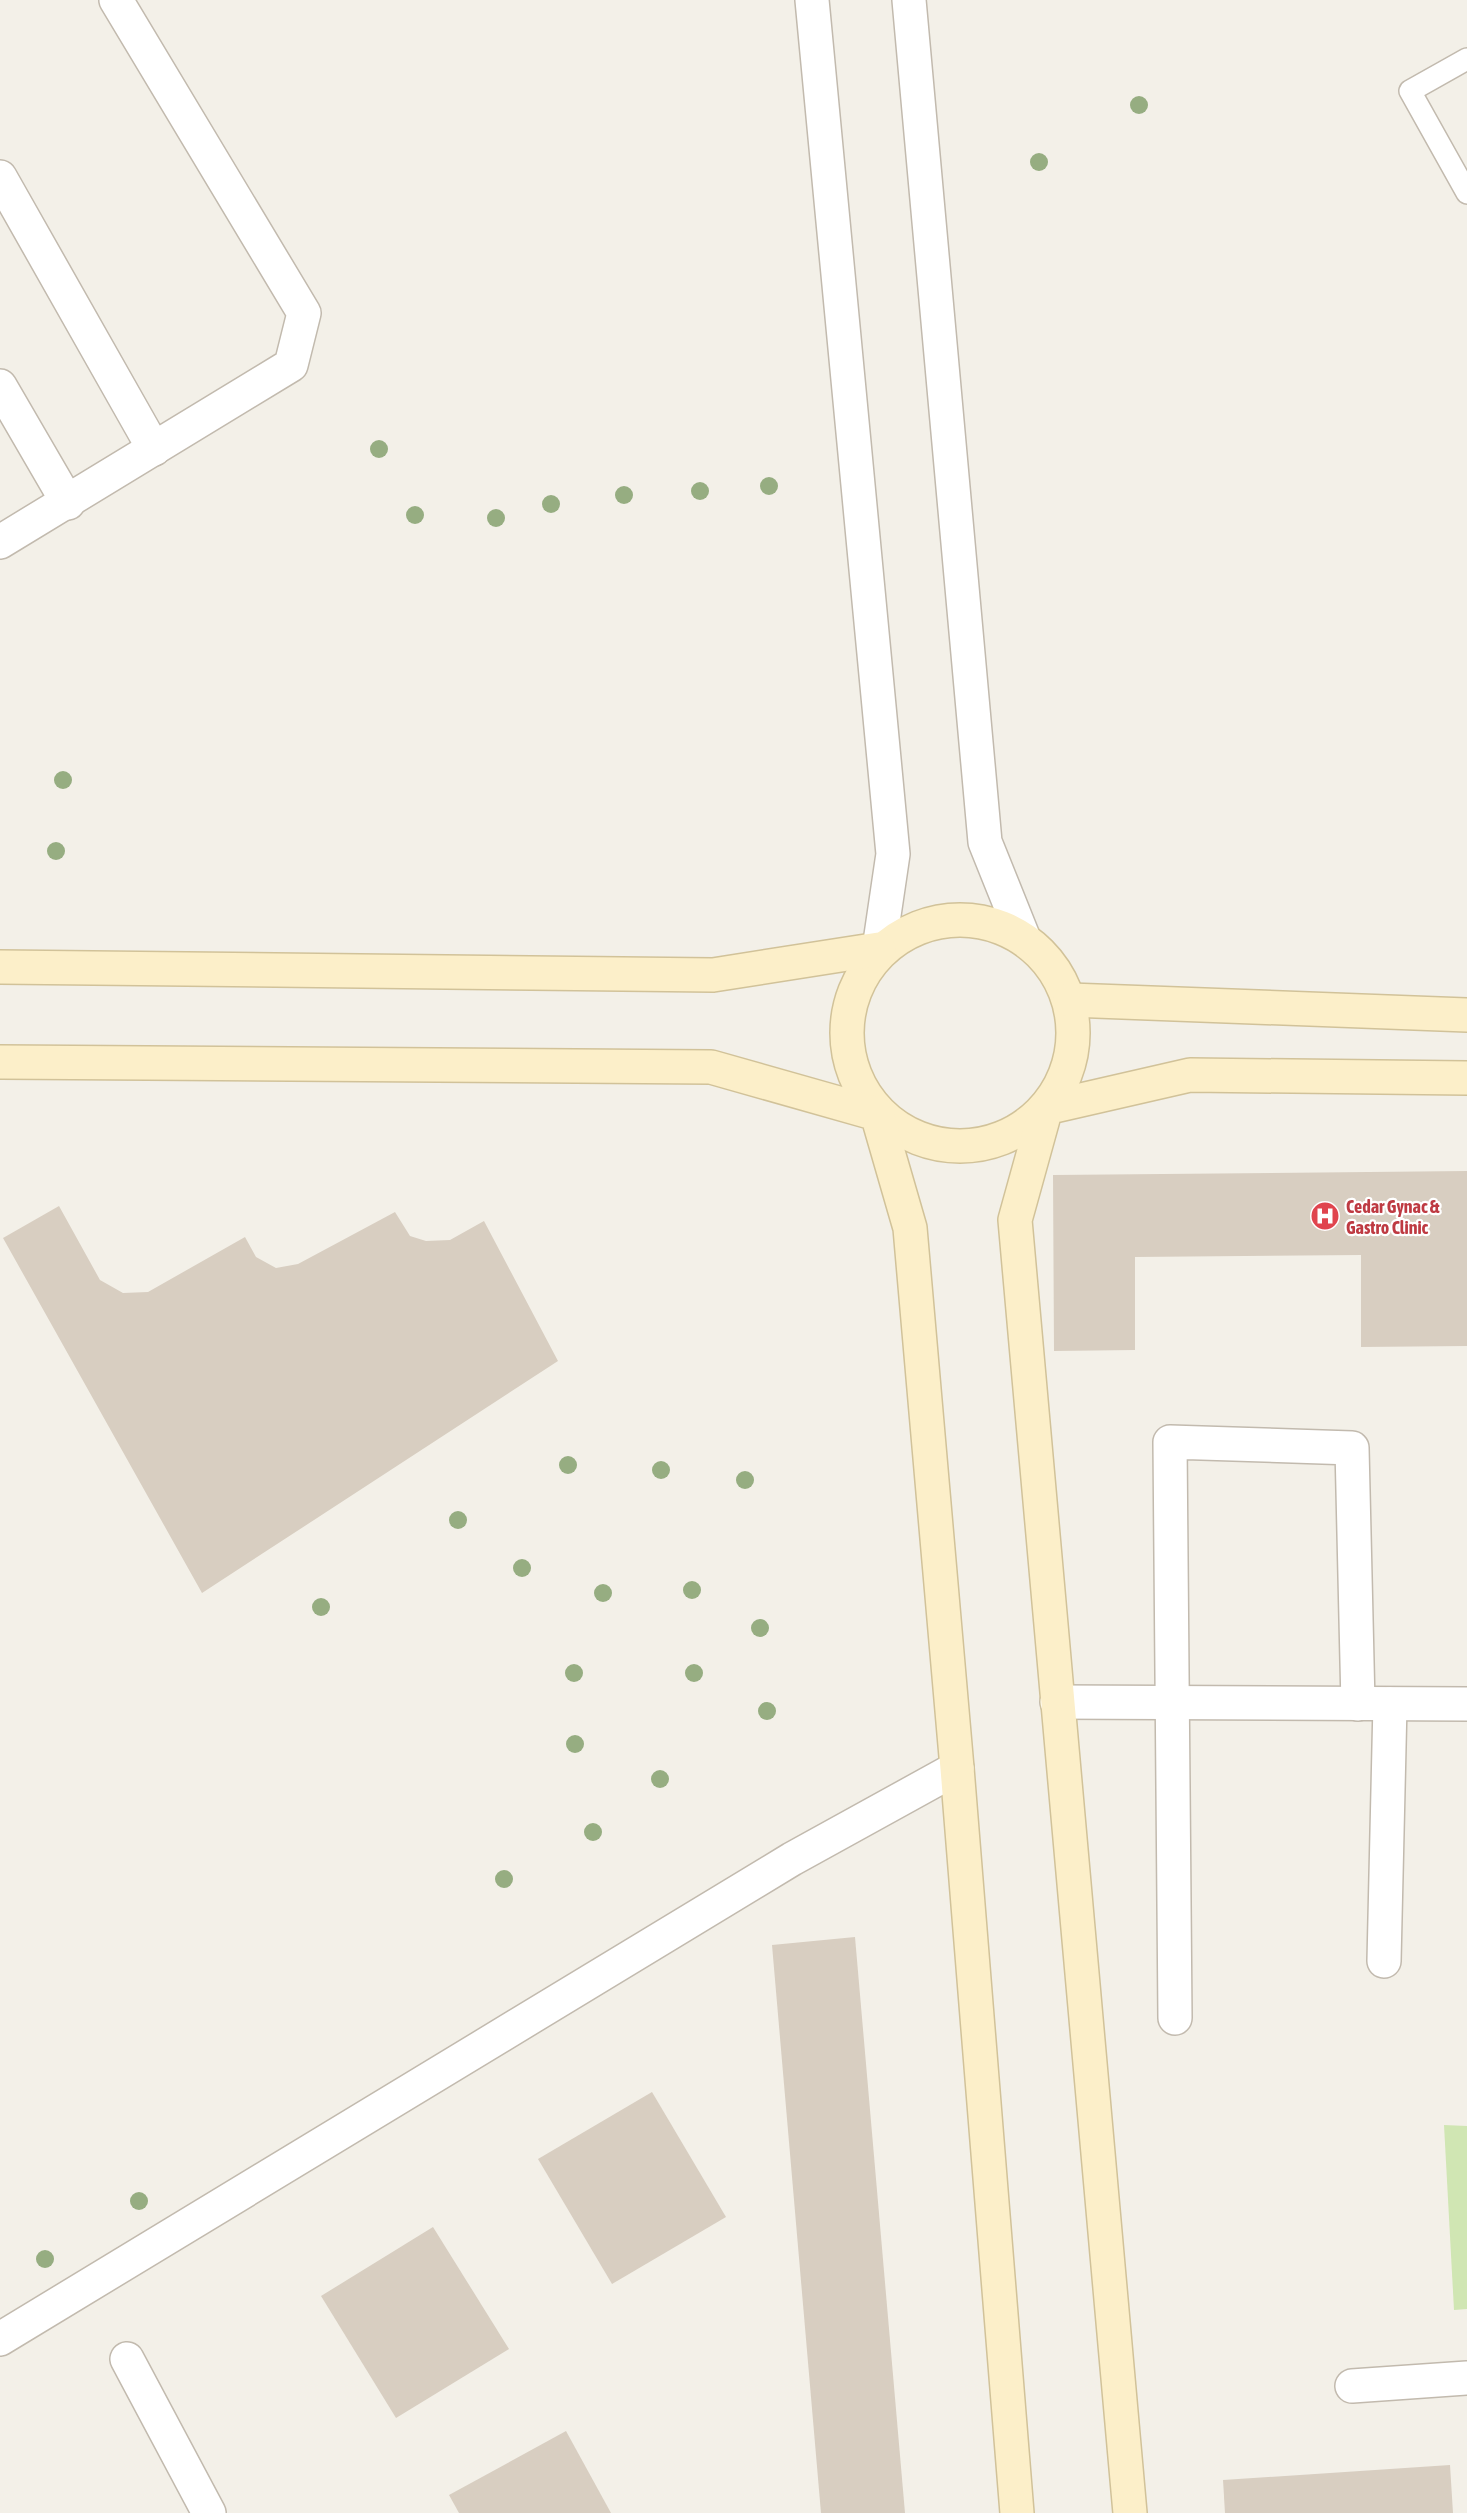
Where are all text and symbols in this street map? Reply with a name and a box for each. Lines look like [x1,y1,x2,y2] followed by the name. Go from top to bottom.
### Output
[1346,1196,1440,1238] place label: Cedar Gynac & Gastro Clinic
[1309,1200,1341,1232] hospital icon: Cedar Gynac & Gastro Clinic

